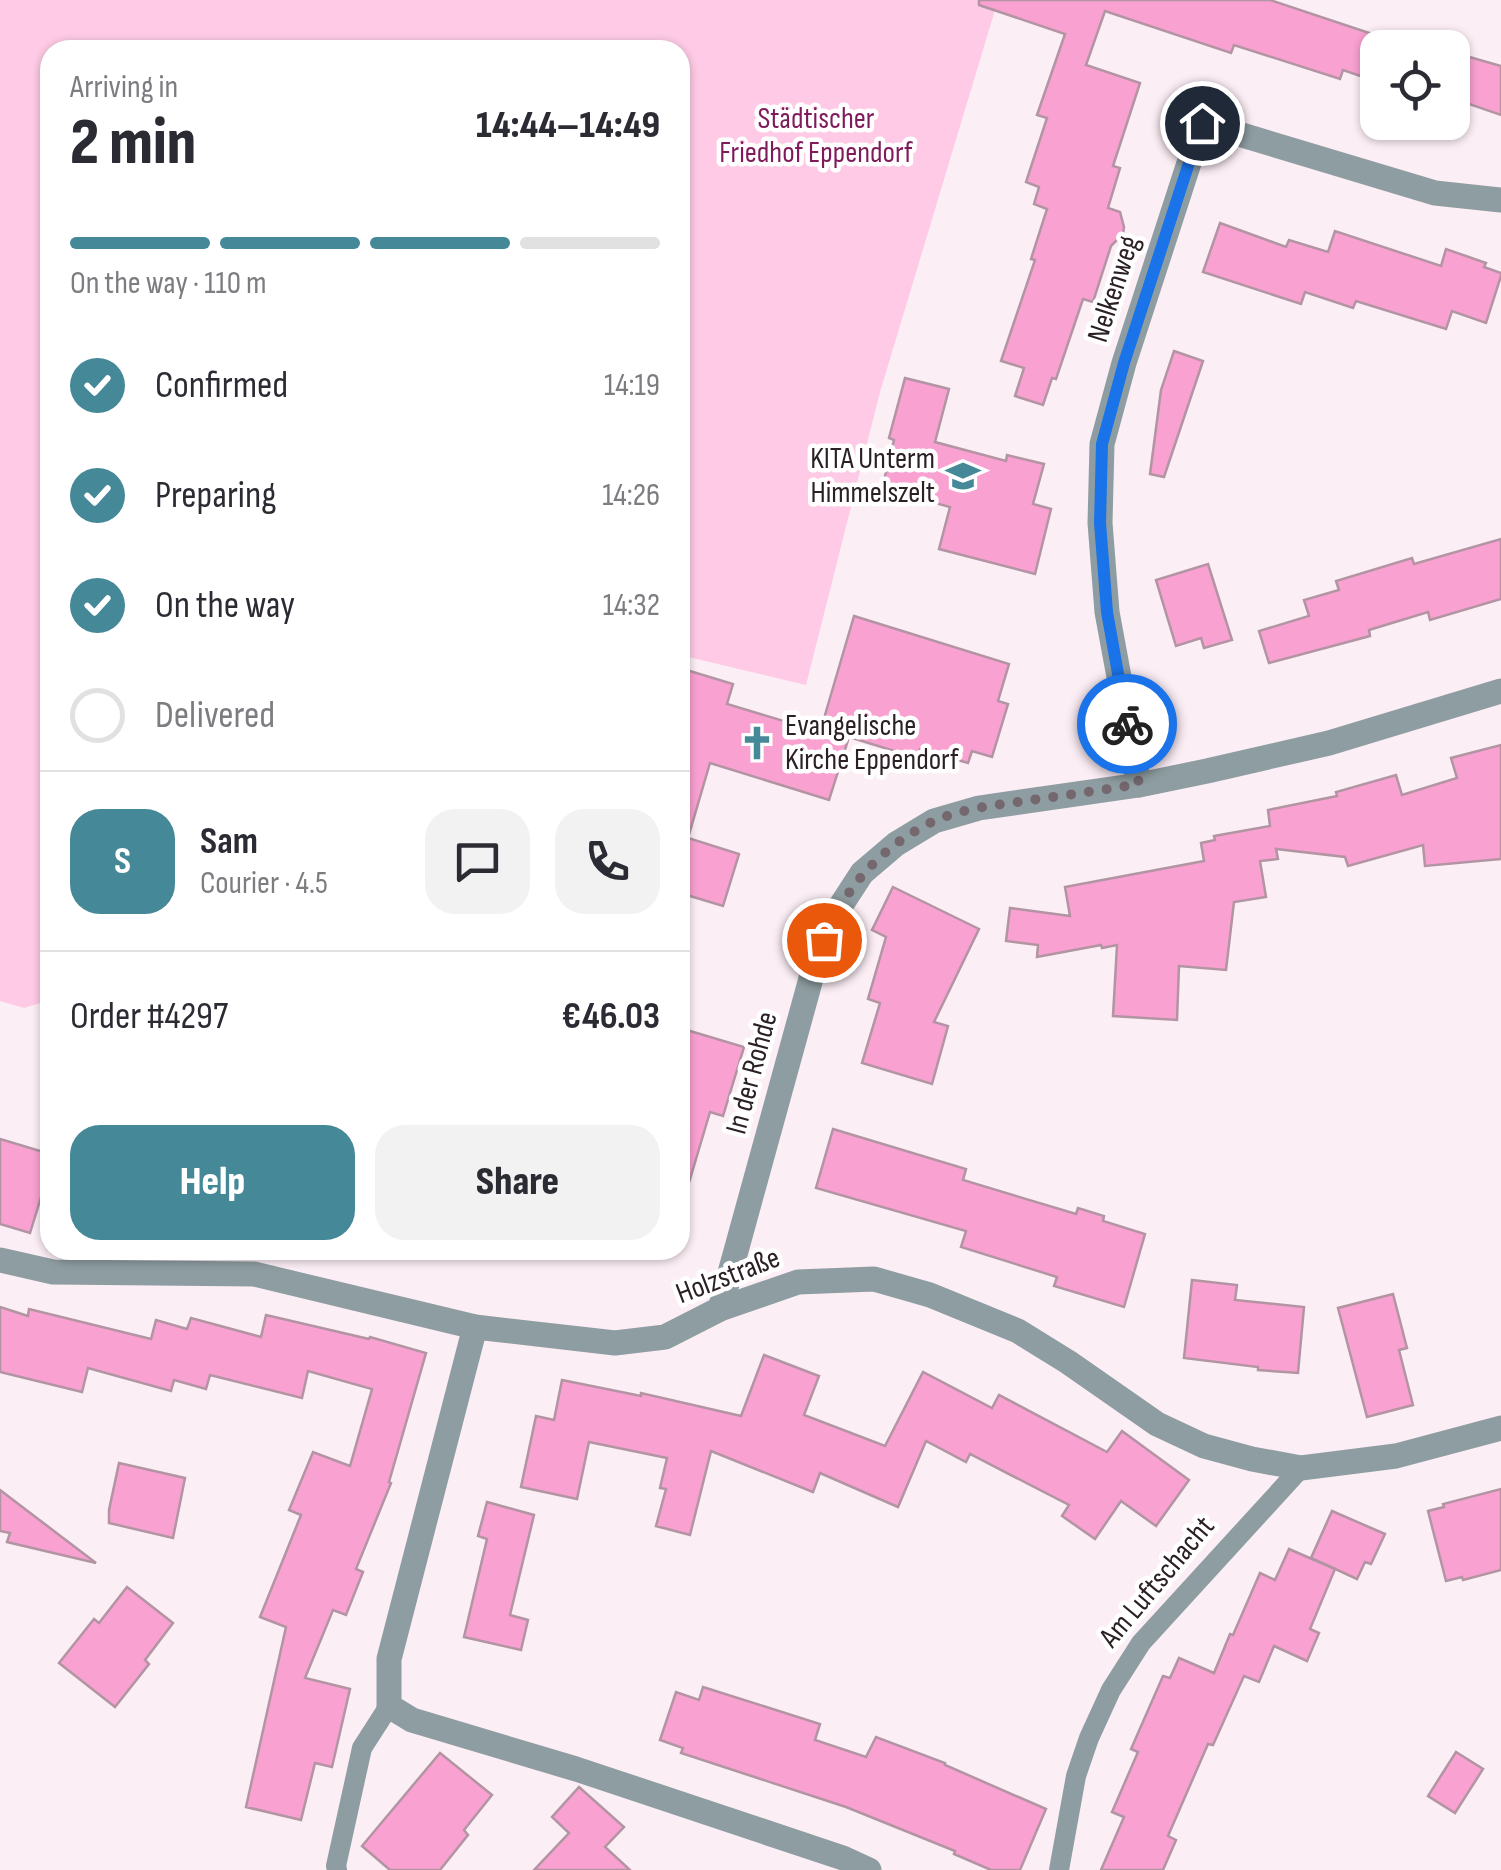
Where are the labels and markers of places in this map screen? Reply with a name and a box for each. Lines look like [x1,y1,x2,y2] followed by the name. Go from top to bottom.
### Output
[1160,81,1245,166] pin
[810,441,935,511] place label: KITA Unterm Himmelszelt
[944,457,982,495] school or university icon: KITA Unterm Himmelszelt
[785,708,959,778] place label: Evangelische Kirche Eppendorf
[738,724,776,762] church icon: Evangelische Kirche Eppendorf
[782,898,867,983] pin

